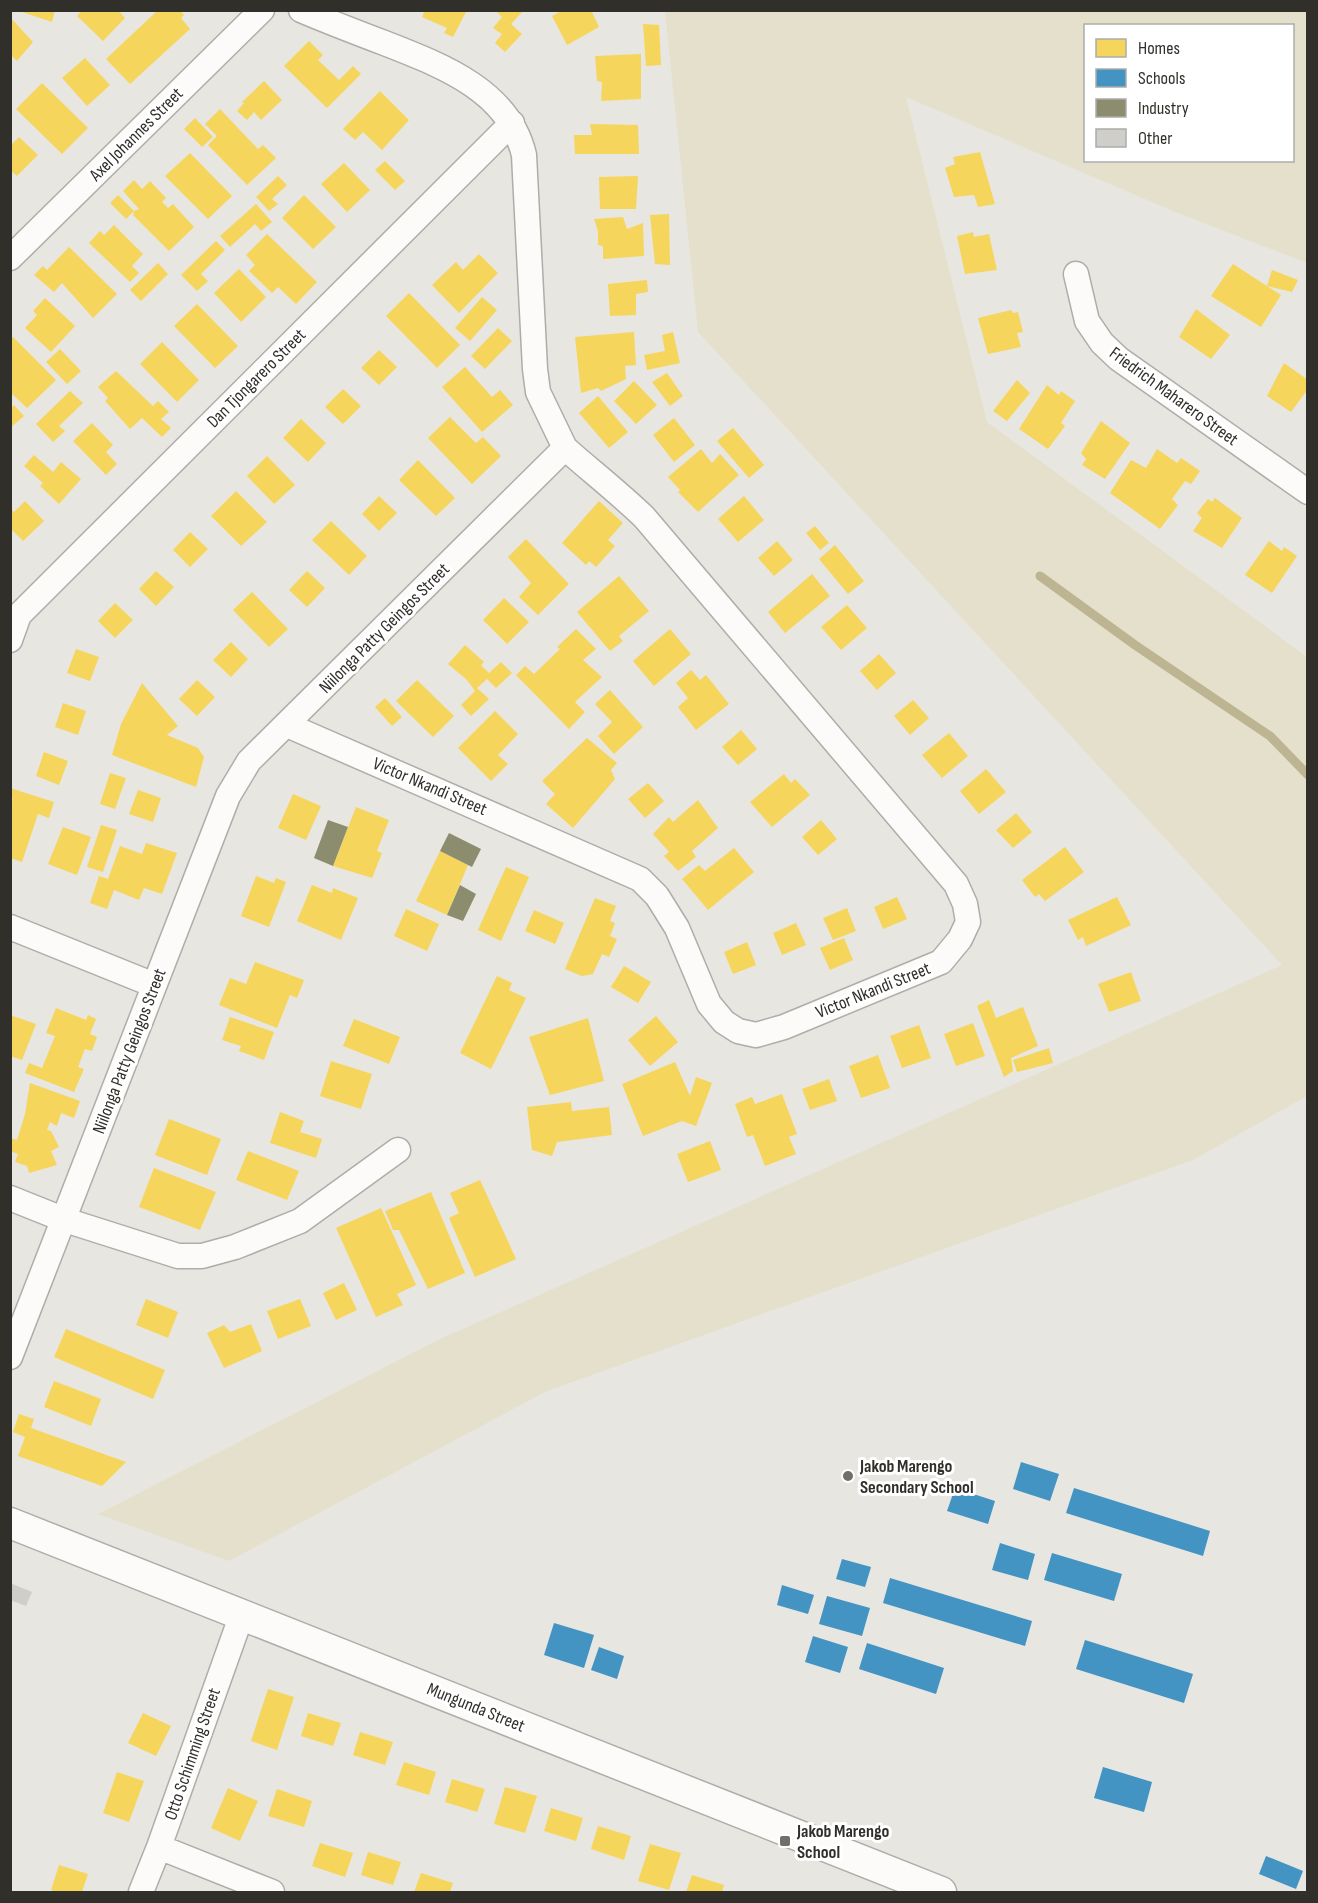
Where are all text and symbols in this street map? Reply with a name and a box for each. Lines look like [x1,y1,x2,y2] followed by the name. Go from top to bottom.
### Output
[1084,24,1294,162] legend
[1138,38,1180,59] text: Homes
[1138,68,1185,89] text: Schools
[85,83,188,186] street label: Axel Johannes Street
[1138,98,1189,119] text: Industry
[1138,128,1172,149] text: Other
[203,324,310,432] street label: Dan Tjongarero Street
[1105,343,1243,450] street label: Friedrich Maharero Street
[315,559,454,698] street label: Niilonga Patty Geingos Street
[370,753,490,820] street label: Victor Nkandi Street
[813,958,934,1023] street label: Victor Nkandi Street
[88,965,171,1137] street label: Niilonga Patty Geingos Street
[859,1456,974,1498] place label: Jakob Marengo Secondary School
[841,1469,855,1483] marker: Jakob Marengo Secondary School
[424,1678,528,1737] street label: Mungunda Street
[160,1685,225,1823] street label: Otto Schimming Street
[796,1821,889,1863] place label: Jakob Marengo School
[778,1834,792,1848] marker: Jakob Marengo School

